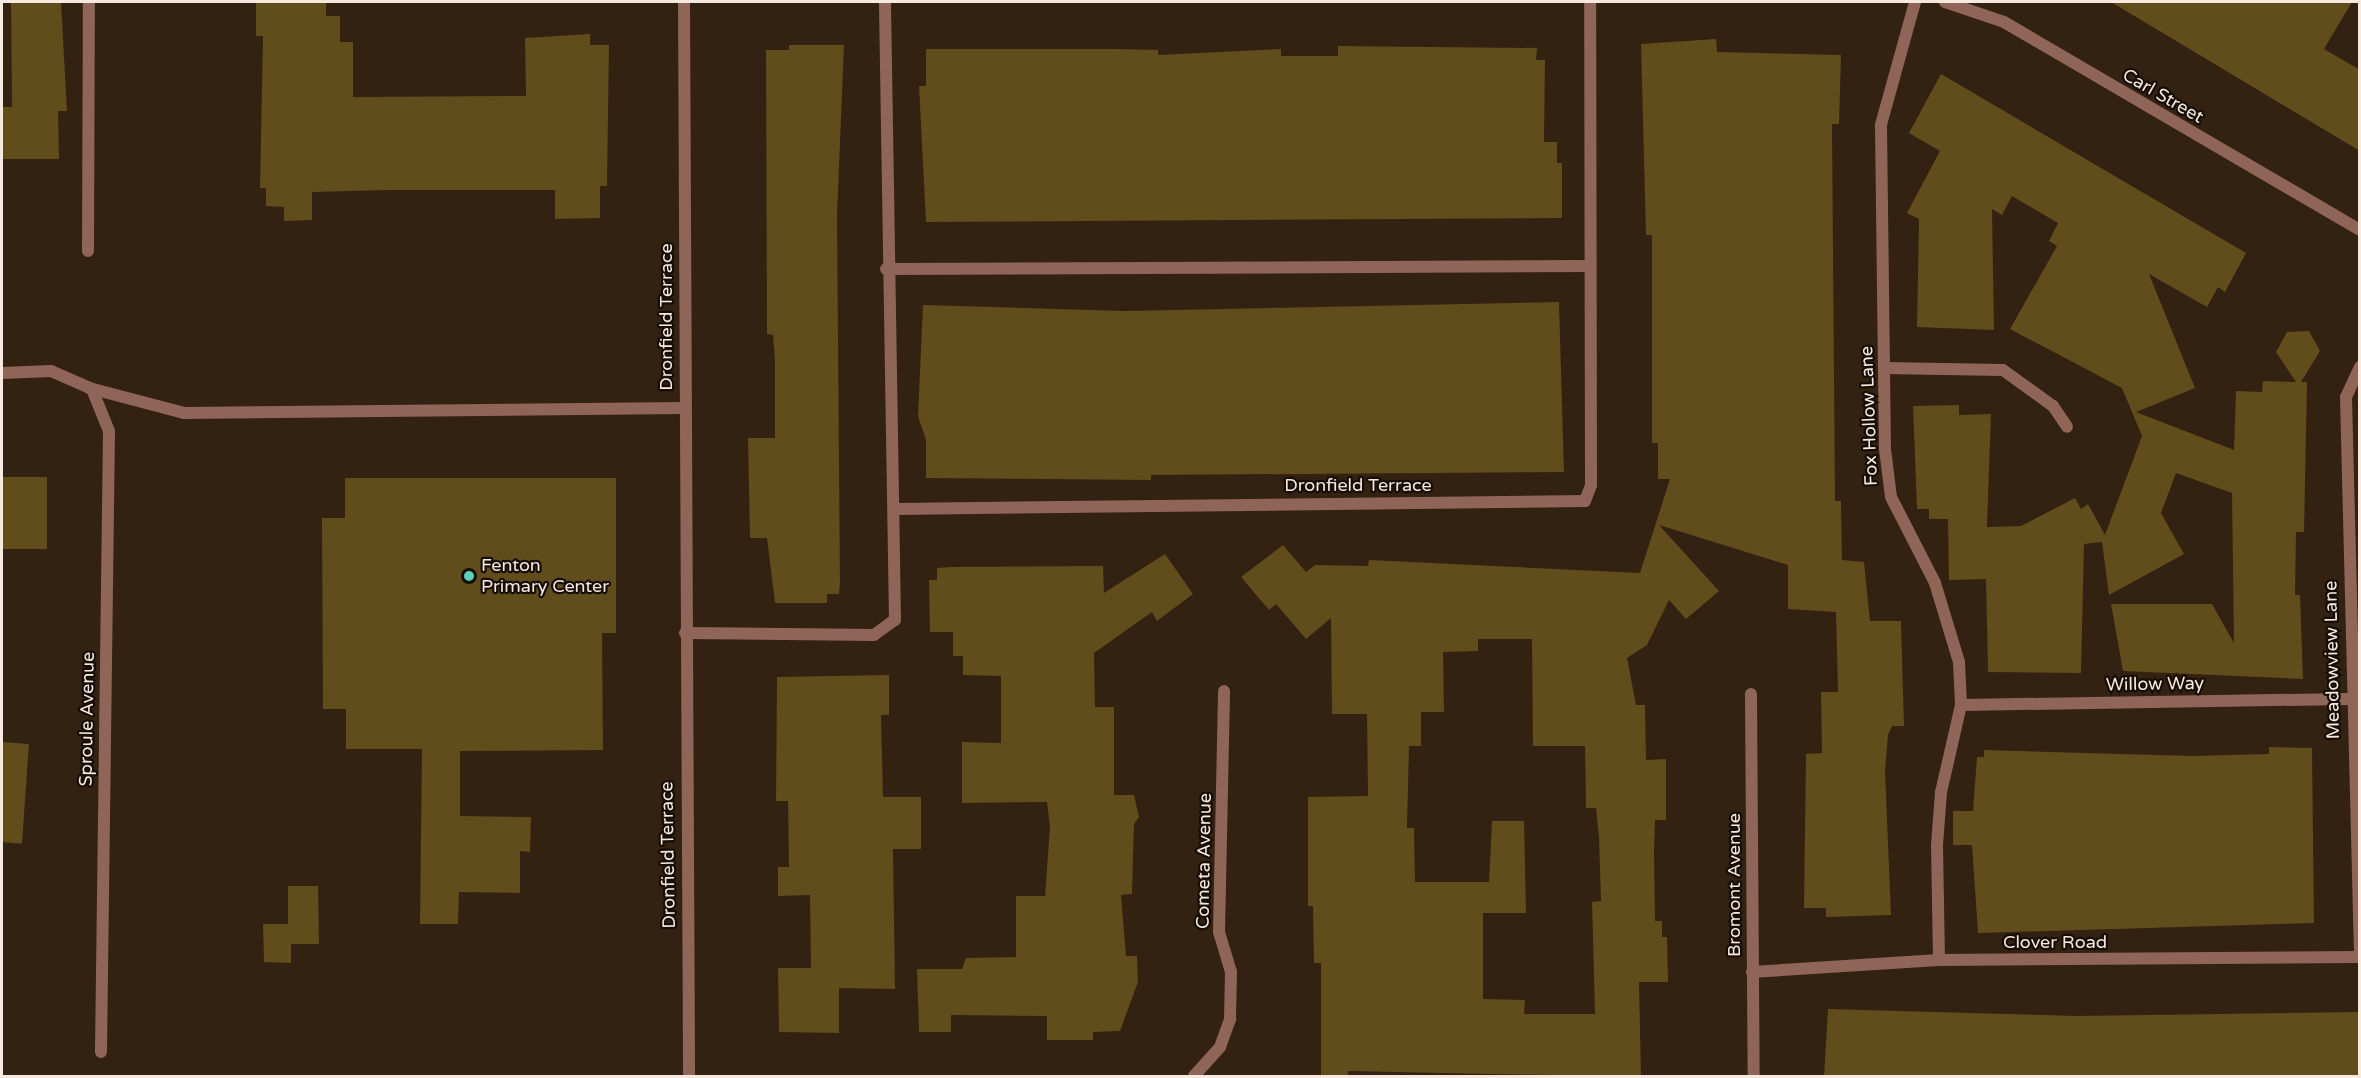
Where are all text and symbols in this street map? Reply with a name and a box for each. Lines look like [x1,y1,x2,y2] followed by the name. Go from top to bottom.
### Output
[2119,64,2207,128] street label: Carl Street
[655,243,677,391] street label: Dronfield Terrace
[1856,346,1882,486] street label: Fox Hollow Lane
[1284,474,1432,496] street label: Dronfield Terrace
[481,555,609,598] place label: Fenton Primary Center
[462,569,476,583] marker: Fenton Primary Center
[2320,581,2344,739] street label: Meadowview Lane
[75,652,99,786] street label: Sproule Avenue
[2106,672,2204,696] street label: Willow Way
[656,781,680,929] street label: Dronfield Terrace
[1192,793,1216,929] street label: Cometa Avenue
[1723,813,1745,957] street label: Bromont Avenue
[2003,931,2107,953] street label: Clover Road

